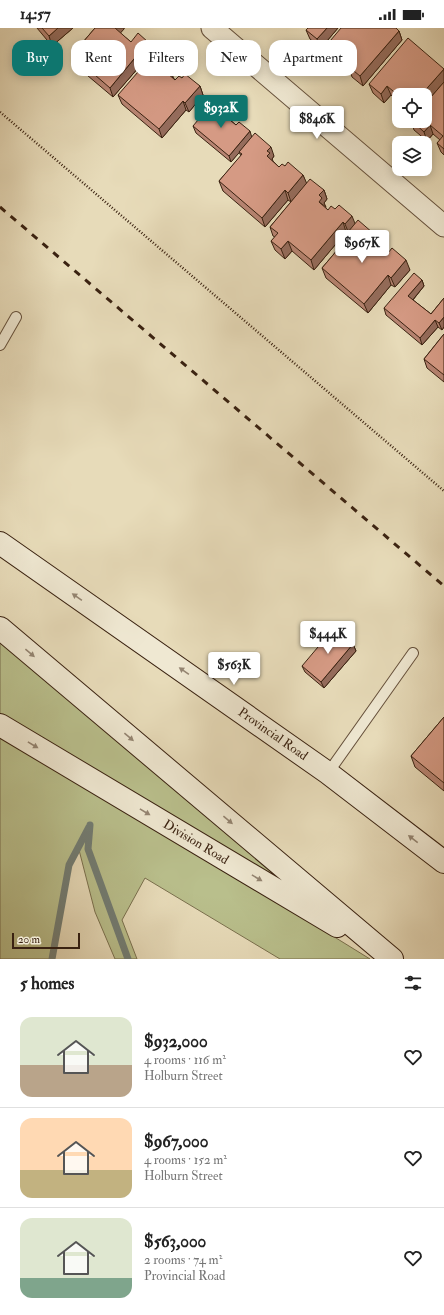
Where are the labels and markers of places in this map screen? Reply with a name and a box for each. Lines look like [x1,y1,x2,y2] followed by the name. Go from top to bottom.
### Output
[193,95,249,129] pin: $932K
[289,106,345,140] pin: $846K
[334,230,390,264] pin: $967K
[300,621,356,655] pin: $444K
[206,652,262,686] pin: $563K

